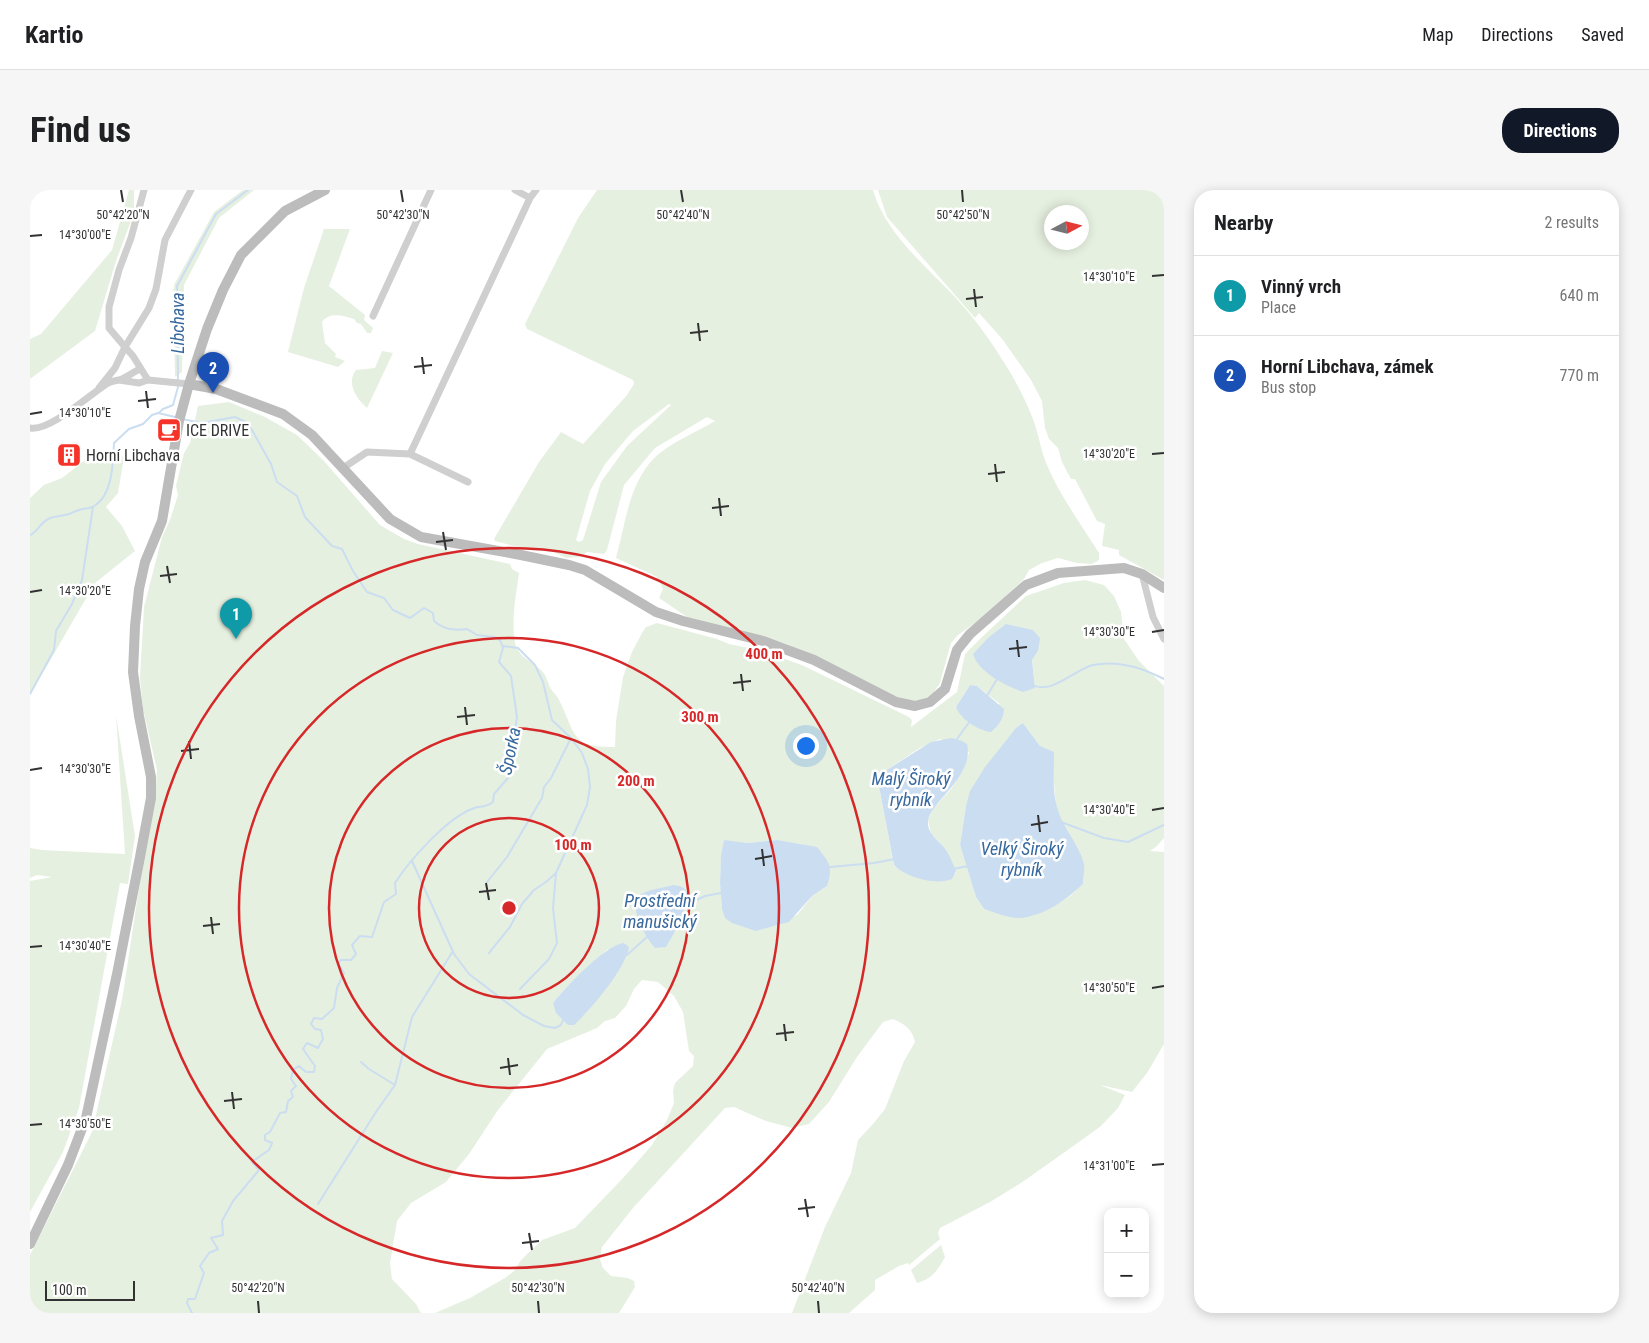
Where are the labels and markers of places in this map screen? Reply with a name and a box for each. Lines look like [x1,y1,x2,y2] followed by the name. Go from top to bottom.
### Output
[197,352,229,393] pin: 2
[156,417,182,443] cafe icon: ICE DRIVE
[186,421,249,440] place label: ICE DRIVE
[56,442,82,468] building icon: Horní Libchava
[86,446,180,465] place label: Horní Libchava
[220,598,252,639] pin: 1
[500,899,518,917] centre of rings

